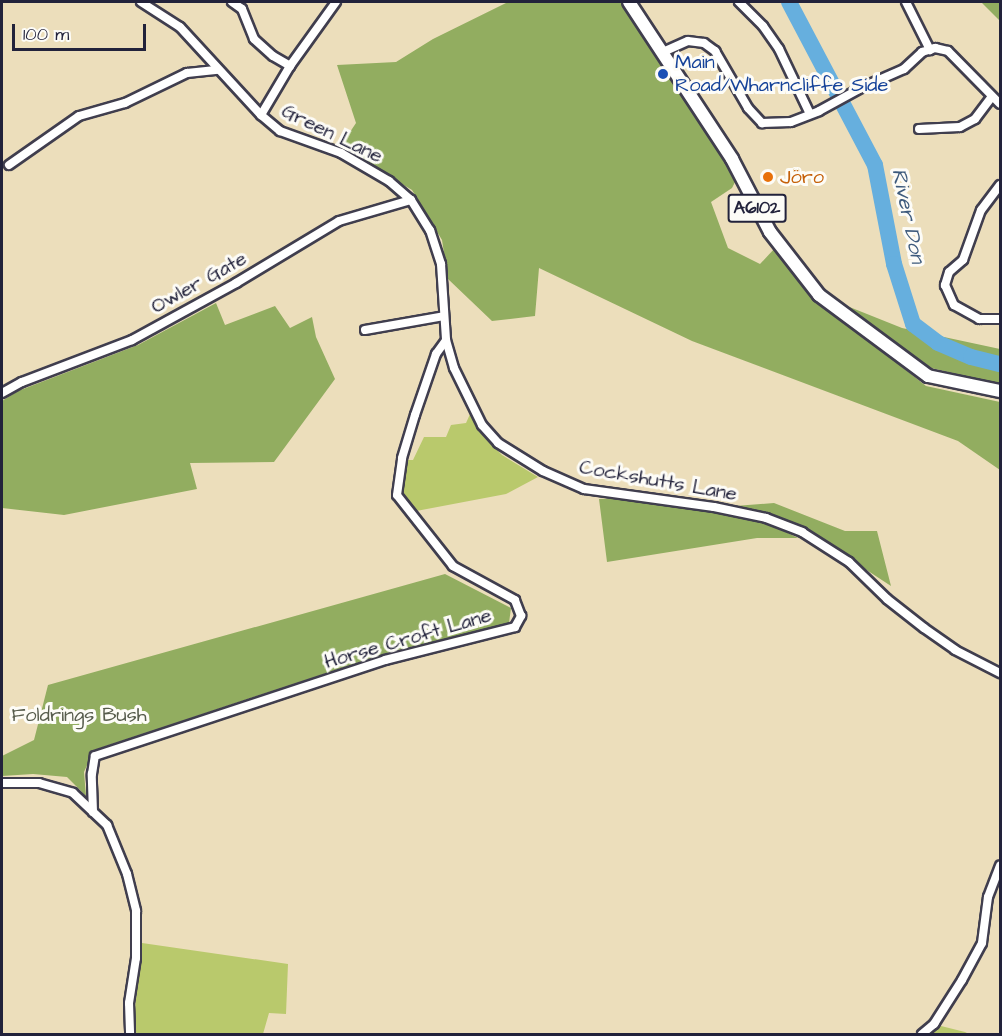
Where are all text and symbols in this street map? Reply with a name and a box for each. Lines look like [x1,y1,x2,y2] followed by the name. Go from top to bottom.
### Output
[15,12,148,50] scale bar
[23,22,69,47] text: 100 m
[675,51,888,98] place label: Main Road/Wharncliffe Side
[656,67,670,81] marker: Main Road/Wharncliffe Side
[278,99,386,169] street label: Green Lane
[780,165,824,189] place label: Jöro
[886,166,930,266] water label: River Don
[761,170,775,184] marker: Jöro
[727,193,787,223] road number: A6102
[147,247,251,319] street label: Owler Gate
[577,455,739,507] street label: Cockshutts Lane
[322,604,494,674] street label: Horse Croft Lane
[11,703,147,727] park label: Foldrings Bush

